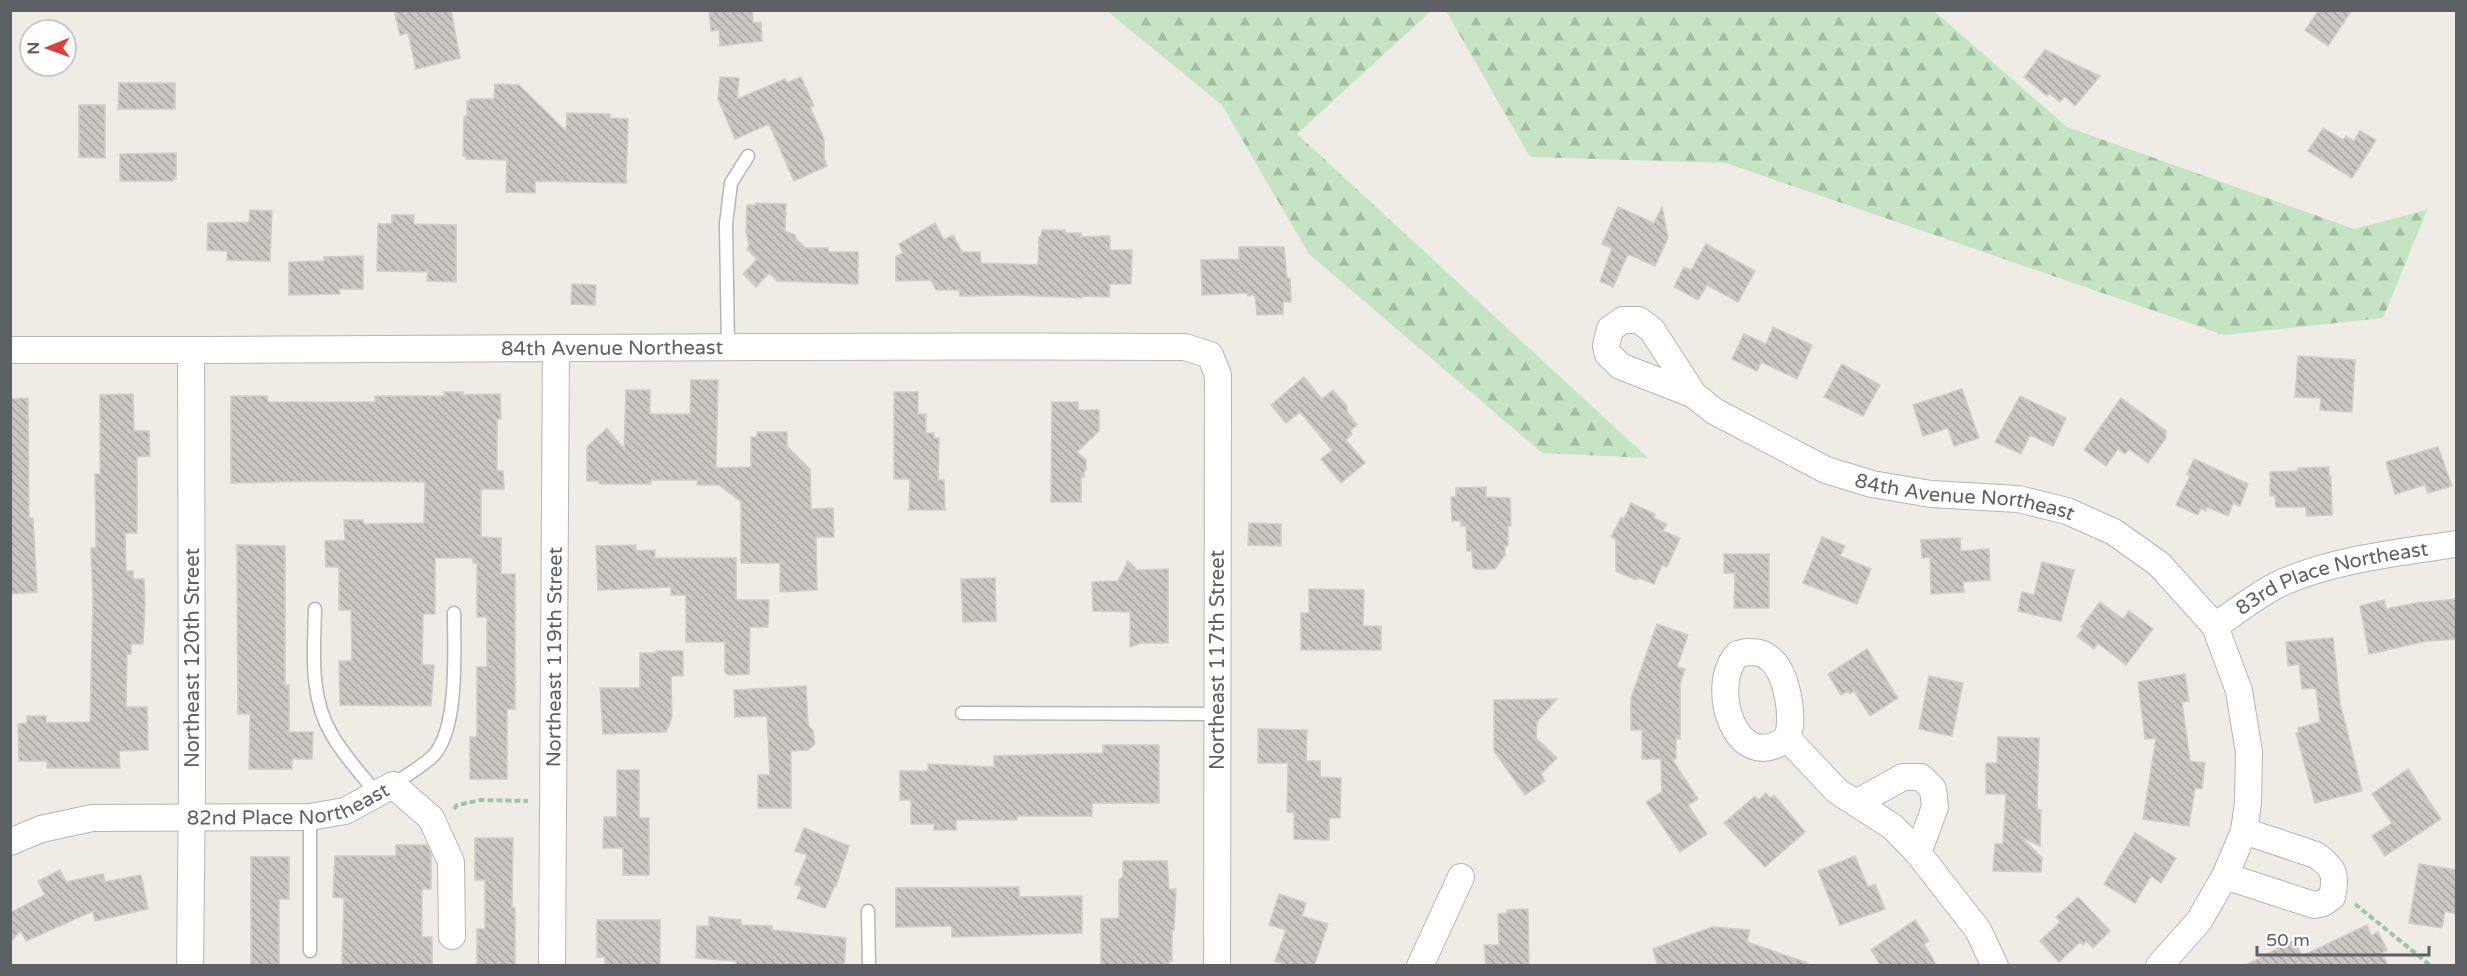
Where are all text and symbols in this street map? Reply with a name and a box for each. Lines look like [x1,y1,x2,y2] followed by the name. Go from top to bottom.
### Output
[18,18,78,78] north arrow
[24,42,44,55] text: N
[501,336,724,361] street label: 84th Avenue Northeast
[1852,468,2079,526] street label: 84th Avenue Northeast
[2231,537,2430,621] street label: 83rd Place Northeast
[542,546,568,767] street label: Northeast 119th Street
[181,548,205,768] street label: Northeast 120th Street
[1206,550,1230,770] street label: Northeast 117th Street
[187,778,394,831] street label: 82nd Place Northeast
[2257,919,2430,957] scale bar
[2266,929,2310,951] text: 50 m

